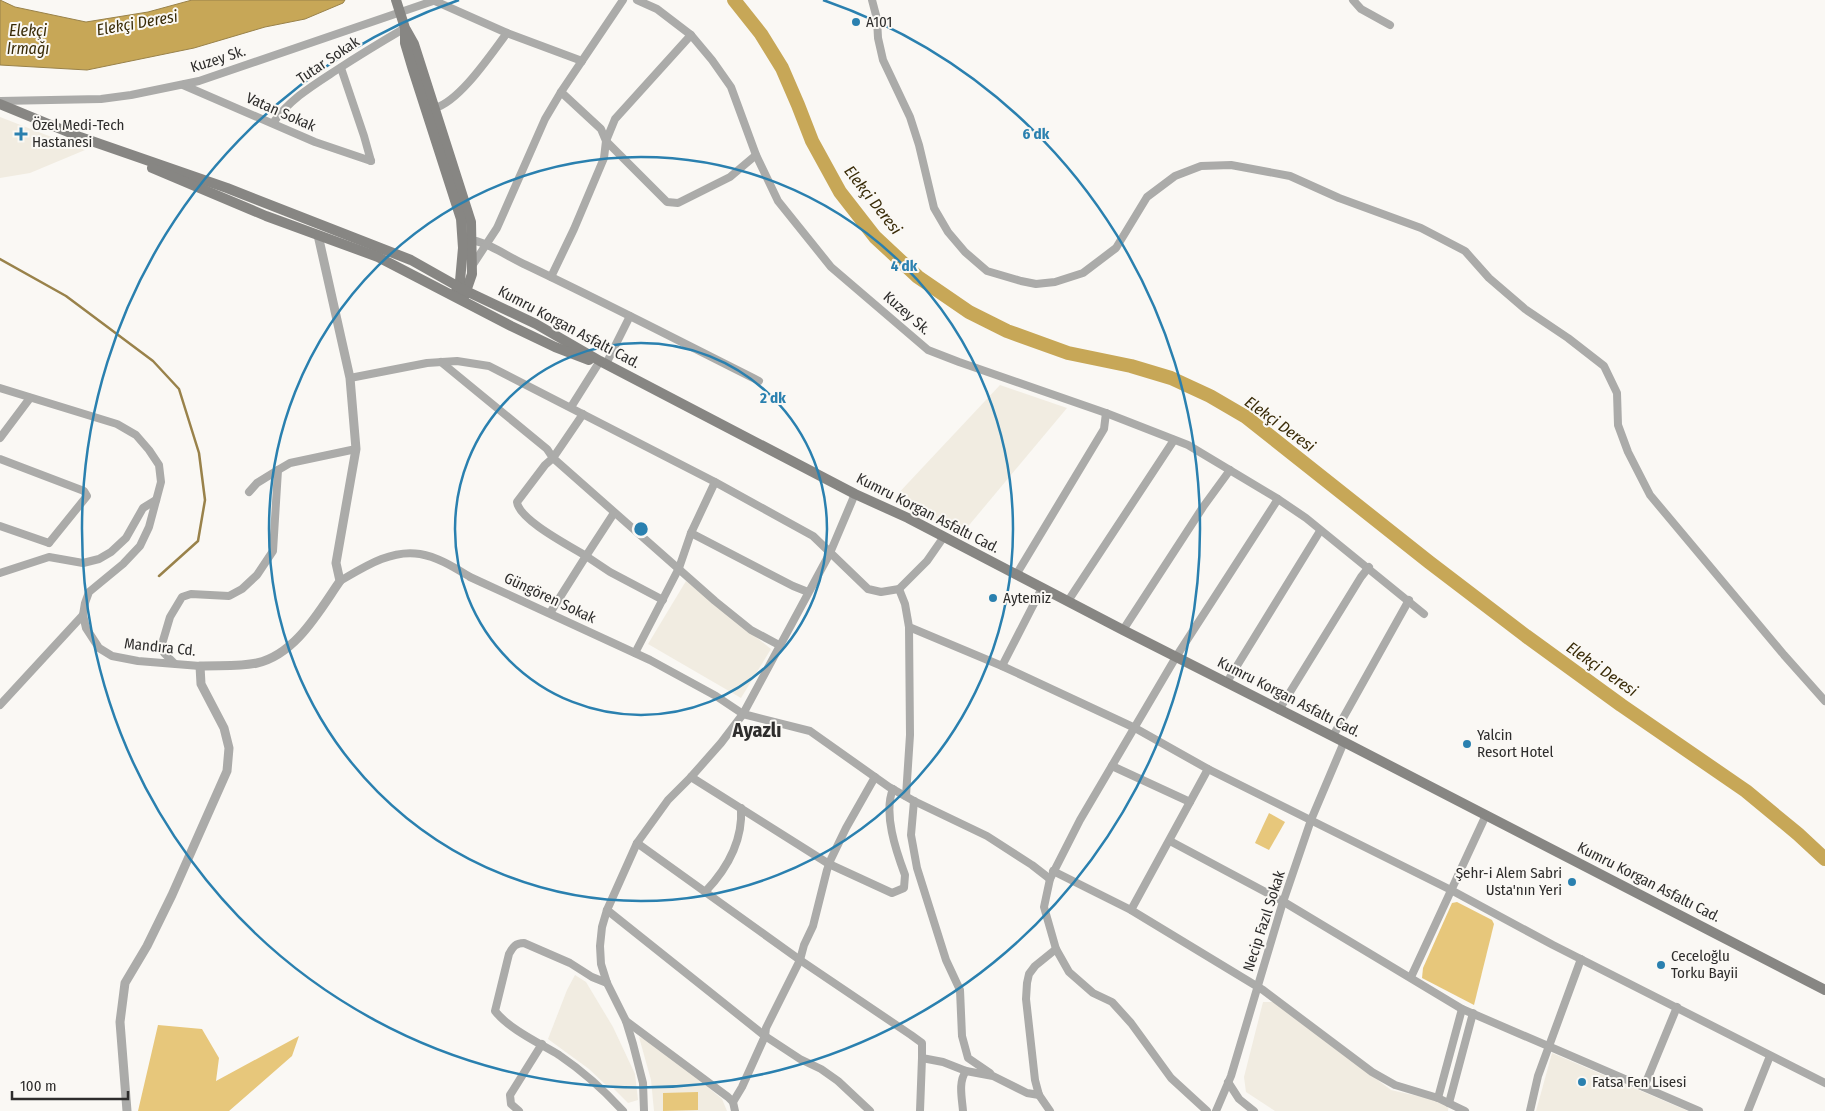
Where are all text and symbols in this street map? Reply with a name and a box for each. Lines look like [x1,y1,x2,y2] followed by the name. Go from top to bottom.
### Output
[95,7,179,39] water label: Elekçi Deresi
[866,13,892,31] place label: A101
[850,16,862,28] marker: A101
[7,21,49,58] water label: Elekçi Irmağı
[293,33,363,87] street label: Tutar Sokak
[188,42,248,76] street label: Kuzey Sk.
[243,89,319,135] street label: Vatan Sokak
[32,116,125,151] place label: Özel Medi-Tech Hastanesi
[1023,125,1050,143] text: 6 dk
[14,127,28,141] marker: Özel Medi-Tech Hastanesi
[840,162,906,238] water label: Elekçi Deresi
[891,257,918,275] text: 4 dk
[495,282,643,372] street label: Kumru Korgan Asfaltı Cad.
[880,288,934,338] street label: Kuzey Sk.
[759,389,786,407] text: 2 dk
[1241,392,1319,456] water label: Elekçi Deresi
[854,469,1002,557] street label: Kumru Korgan Asfaltı Cad.
[632,520,650,538] centre of rings
[501,569,599,627] street label: Güngören Sokak
[1003,589,1051,607] place label: Aytemiz
[987,592,999,604] marker: Aytemiz
[123,634,197,660] street label: Mandıra Cd.
[1563,638,1641,700] water label: Elekçi Deresi
[1215,653,1363,741] street label: Kumru Korgan Asfaltı Cad.
[732,718,781,742] district label: Ayazlı
[1477,726,1553,761] place label: Yalcin Resort Hotel
[1461,738,1473,750] marker: Yalcin Resort Hotel
[1575,838,1723,926] street label: Kumru Korgan Asfaltı Cad.
[1456,864,1562,899] place label: Şehr-i Alem Sabri Usta'nın Yeri
[1239,868,1289,974] street label: Necip Fazıl Sokak
[1566,876,1578,888] marker: Şehr-i Alem Sabri Usta'nın Yeri
[1671,947,1738,982] place label: Ceceloğlu Torku Bayii
[1655,959,1667,971] marker: Ceceloğlu Torku Bayii
[12,1068,129,1100] scale bar
[1592,1073,1686,1091] place label: Fatsa Fen Lisesi
[1576,1076,1588,1088] marker: Fatsa Fen Lisesi
[20,1077,57,1095] text: 100 m

